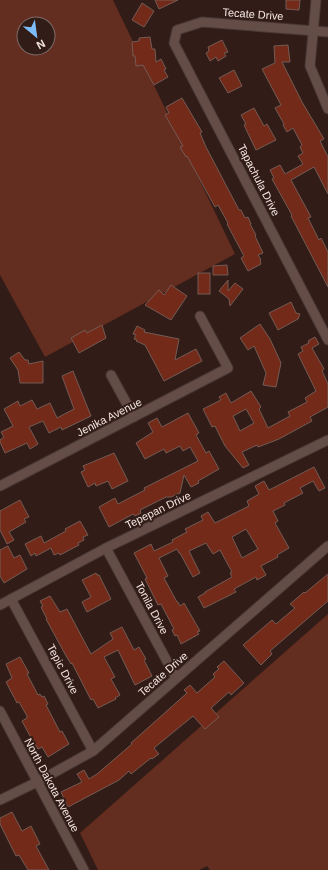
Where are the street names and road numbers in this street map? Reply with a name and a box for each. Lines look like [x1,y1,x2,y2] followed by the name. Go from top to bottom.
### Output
[222,6,284,22] street label: Tecate Drive
[236,142,282,218] street label: Tapachula Drive
[74,395,144,439] street label: Jenika Avenue
[123,489,193,531] street label: Tepepan Drive
[133,580,171,636] street label: Tonila Drive
[45,642,81,696] street label: Tepic Drive
[136,649,190,699] street label: Tecate Drive
[22,736,82,834] street label: North Dakota Avenue

